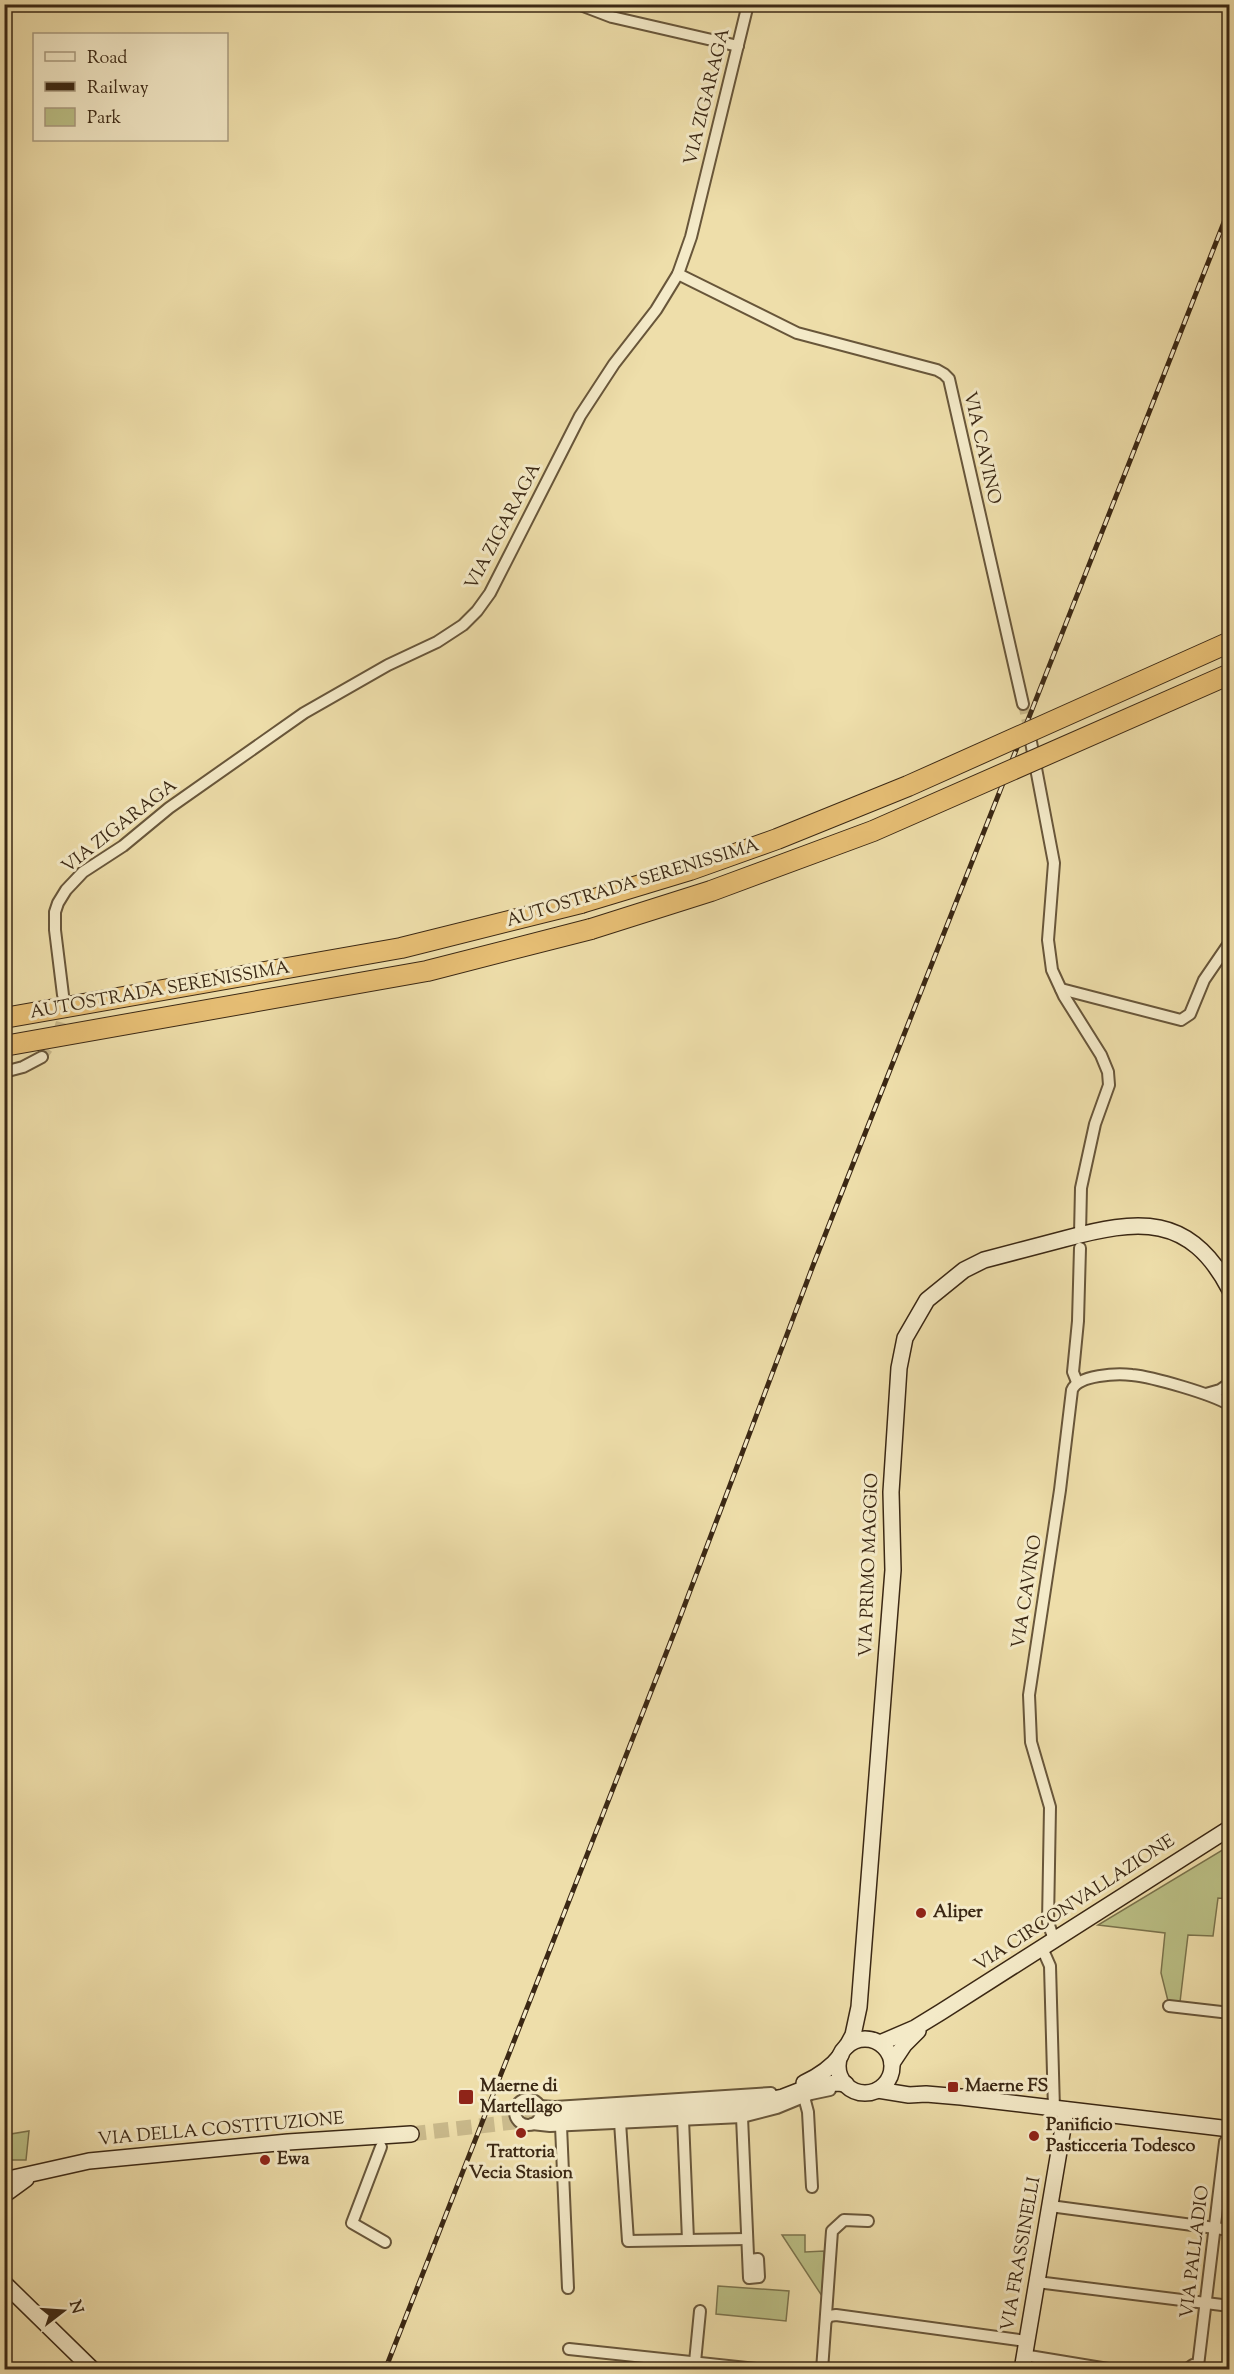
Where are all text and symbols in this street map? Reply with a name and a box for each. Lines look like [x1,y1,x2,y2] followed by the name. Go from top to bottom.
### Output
[678,25,738,168] street label: VIA ZIGARAGA
[33,33,228,141] legend
[87,46,127,72] text: Road
[87,76,149,102] text: Railway
[87,106,122,132] text: Park
[955,389,1007,507] street label: VIA CAVINO
[460,459,549,595] street label: VIA ZIGARAGA
[57,773,184,880] street label: VIA ZIGARAGA
[503,833,763,935] street label: AUTOSTRADA SERENISSIMA
[28,955,292,1027] street label: AUTOSTRADA SERENISSIMA
[854,1472,886,1658] street label: VIA PRIMO MAGGIO
[1006,1533,1050,1651] street label: VIA CAVINO
[969,1829,1181,1979] street label: VIA CIRCONVALLAZIONE
[933,1900,983,1926] place label: Aliper
[914,1906,928,1920] marker: Aliper
[480,2074,563,2121] place label: Maerne di Martellago
[965,2074,1048,2100] place label: Maerne FS
[946,2080,960,2094] marker: Maerne FS
[457,2088,475,2106] marker: Maerne di Martellago
[97,2106,345,2154] street label: VIA DELLA COSTITUZIONE
[1046,2113,1196,2160] place label: Panificio Pasticceria Todesco
[514,2126,528,2140] marker: Trattoria Vecia Stasion
[1027,2129,1041,2143] marker: Panificio Pasticceria Todesco
[469,2140,574,2187] place label: Trattoria Vecia Stasion
[277,2147,310,2173] place label: Ewa
[258,2153,272,2167] marker: Ewa
[996,2175,1048,2333] street label: VIA FRASSINELLI
[1175,2184,1217,2320] street label: VIA PALLADIO
[33,2281,93,2341] north arrow
[62,2298,88,2317] text: N

